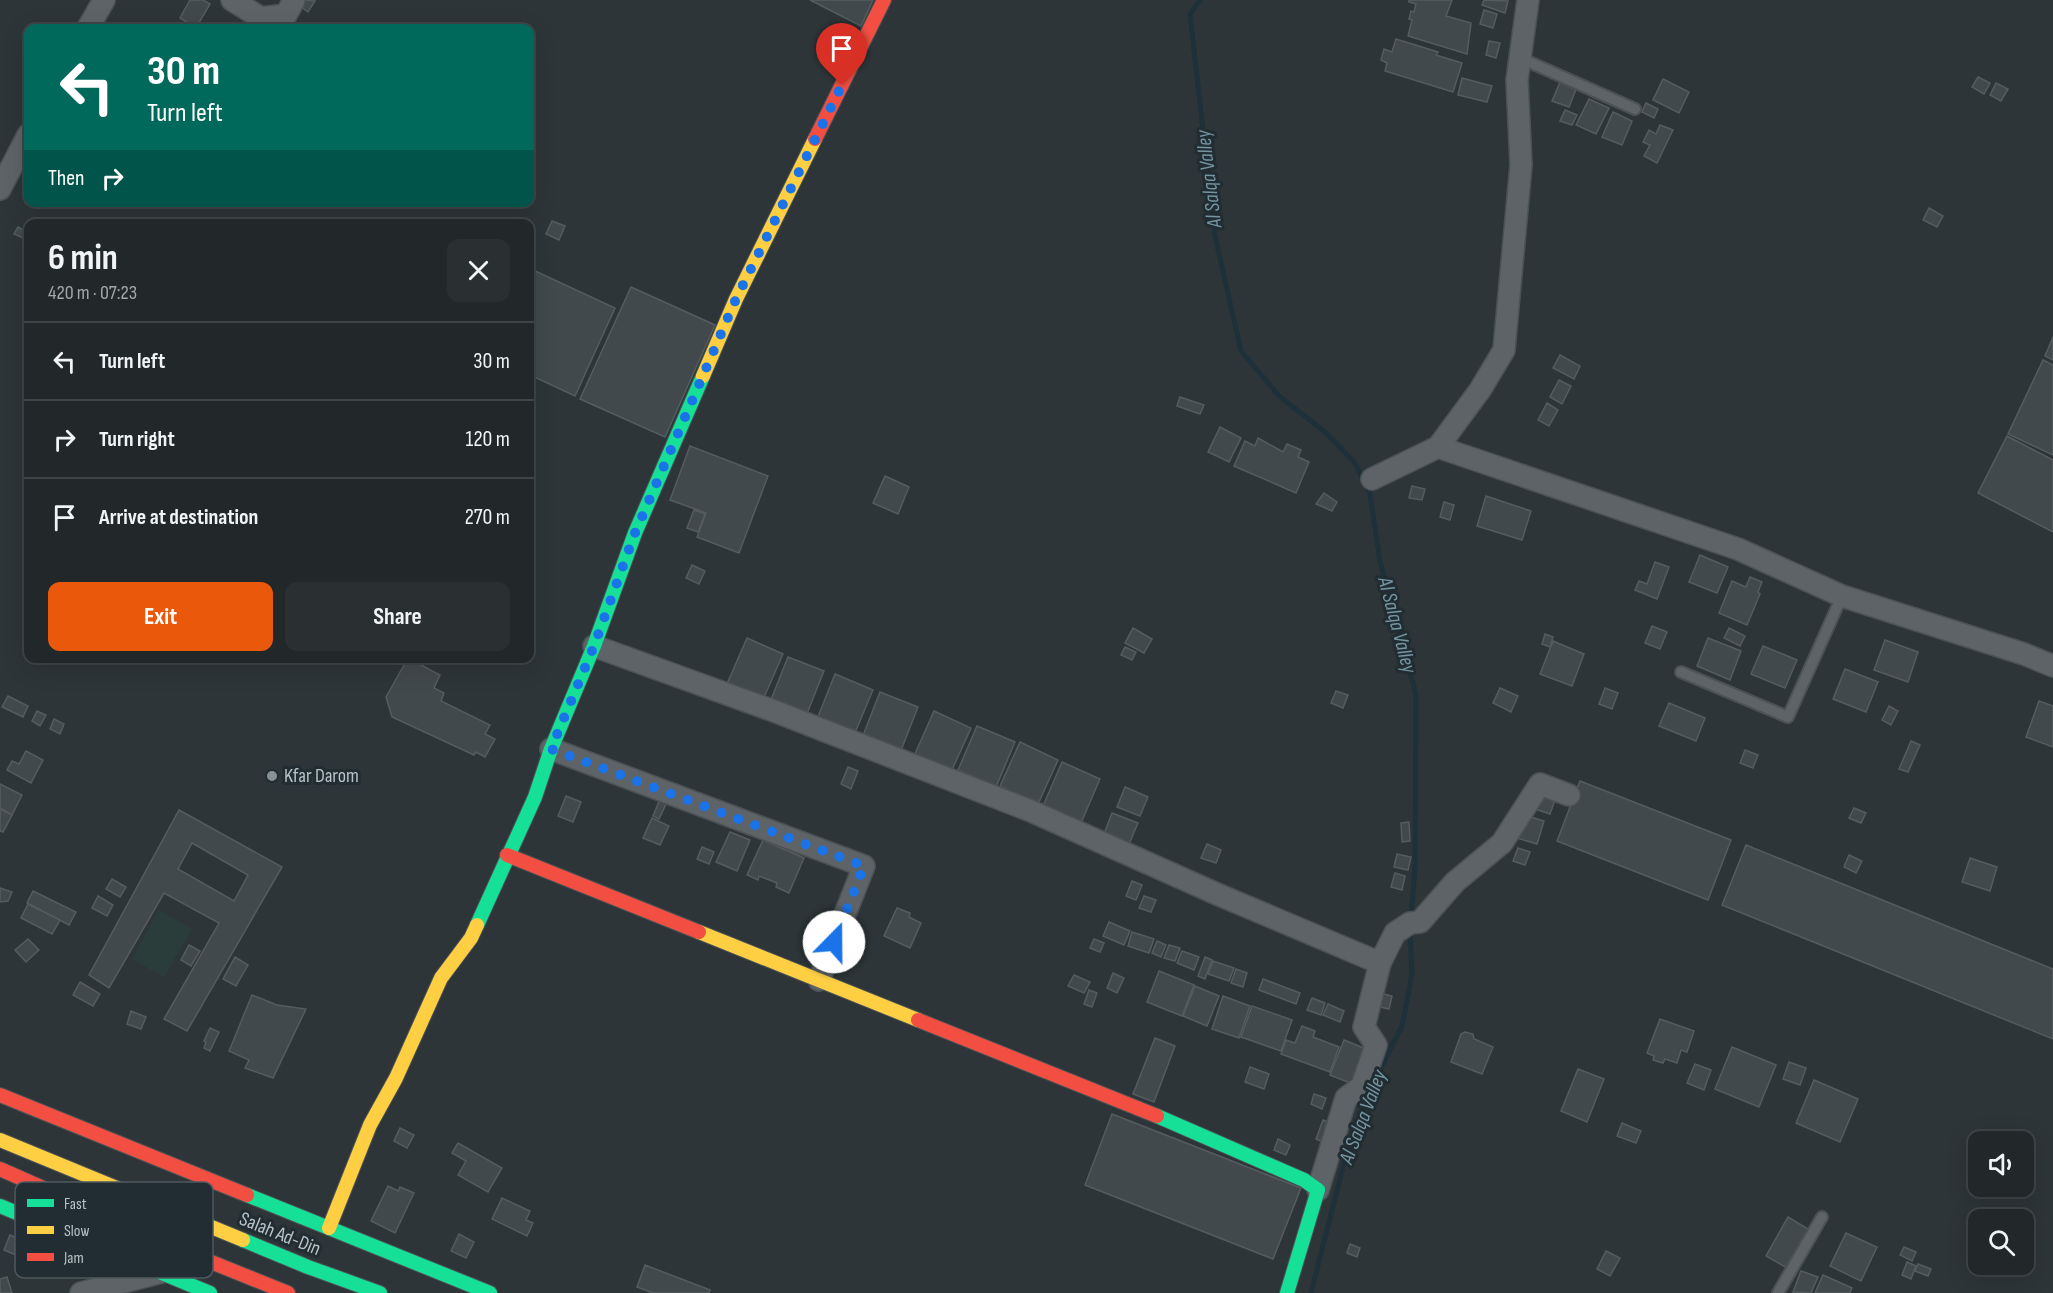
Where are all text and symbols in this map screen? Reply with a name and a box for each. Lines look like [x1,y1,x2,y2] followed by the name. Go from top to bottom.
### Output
[816,23,867,85] pin
[825,32,858,65] icon: arrive
[147,46,220,97] text: 30 m
[48,48,126,126] icon: left
[147,97,223,129] text: Turn left
[1190,128,1228,230] water label: Al Salqa Valley
[96,162,129,195] icon: right
[48,165,84,192] text: Then
[48,237,118,280] text: 6 min
[447,239,510,302] button: close
[48,281,137,305] text: 420 m · 07:23
[48,345,81,378] icon: left
[99,348,165,375] text: Turn left
[473,348,510,375] text: 30 m
[48,423,81,456] icon: right
[99,426,175,453] text: Turn right
[466,426,510,453] text: 120 m
[48,501,81,534] icon: arrive
[99,504,258,531] text: Arrive at destination
[465,504,510,531] text: 270 m
[1372,573,1422,677] water label: Al Salqa Valley
[48,582,273,651] button: Exit
[285,582,510,651] button: Share
[284,764,359,788] place label: Kfar Darom
[265,769,279,783] marker: Kfar Darom
[802,910,866,974] position arrow
[1333,1066,1393,1168] water label: Al Salqa Valley
[1968,1131,2034,1275] map controls
[1968,1131,2034,1197] button: sound
[15,1182,213,1278] legend
[64,1195,87,1214] text: Fast
[236,1207,324,1261] street label: Salah Ad-Din
[1968,1209,2034,1275] button: search
[64,1222,89,1241] text: Slow
[63,1249,84,1268] text: Jam

